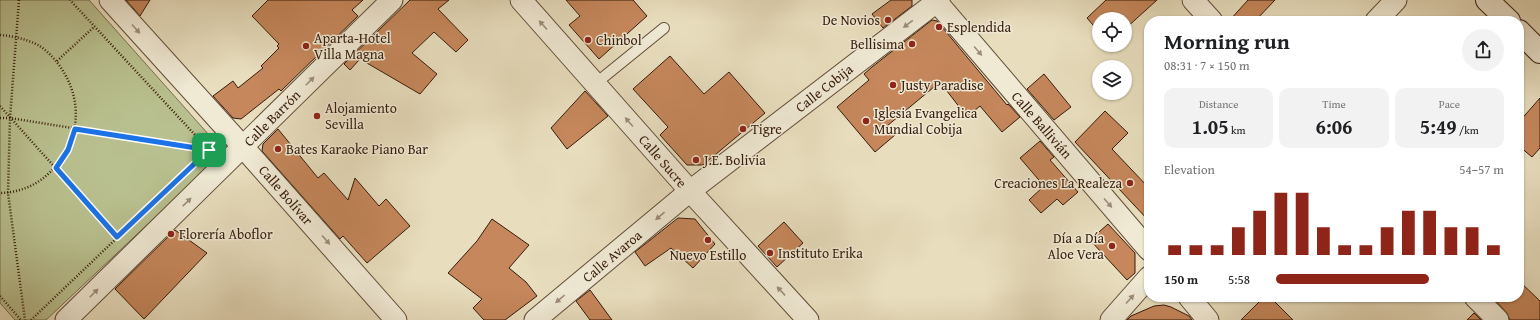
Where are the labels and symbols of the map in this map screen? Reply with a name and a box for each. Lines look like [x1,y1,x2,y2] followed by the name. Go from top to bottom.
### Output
[822,10,880,30] place label: De Novios
[883,15,893,25] marker: De Novios
[947,17,1011,37] place label: Esplendida
[538,19,547,30] one-way arrow
[902,20,913,28] one-way arrow
[934,22,944,32] marker: Esplendida
[132,24,141,34] one-way arrow
[314,28,391,64] place label: Aparta-Hotel Villa Magna
[596,30,642,50] place label: Chinbol
[850,34,904,54] place label: Bellisima
[583,35,593,45] marker: Chinbol
[907,39,917,49] marker: Bellisima
[301,41,311,51] marker: Aparta-Hotel Villa Magna
[974,46,983,56] one-way arrow
[791,59,857,117] street label: Calle Cobija
[899,75,984,95] place label: Justy Paradise
[305,76,315,86] one-way arrow
[888,80,898,90] marker: Justy Paradise
[239,85,305,151] street label: Calle Barrón
[1007,87,1077,163] street label: Calle Ballivián
[325,98,397,134] place label: Alojamiento Sevilla
[874,103,978,139] place label: Iglesia Evangelica Mundial Cobija
[312,111,322,121] marker: Alojamiento Sevilla
[861,116,871,126] marker: Iglesia Evangelica Mundial Cobija
[624,117,633,127] one-way arrow
[751,119,782,139] place label: Tigre
[738,124,748,134] marker: Tigre
[634,130,692,192] street label: Calle Sucre
[192,133,226,167] pin
[286,139,428,159] place label: Bates Karaoke Piano Bar
[273,144,283,154] marker: Bates Karaoke Piano Bar
[702,150,766,170] place label: J.E. Bolivia
[691,155,701,165] marker: J.E. Bolivia
[254,161,318,230] street label: Calle Bolívar
[994,173,1122,193] place label: Creaciones La Realeza
[1125,178,1135,188] marker: Creaciones La Realeza
[182,197,192,207] one-way arrow
[1104,198,1113,208] one-way arrow
[654,212,665,221] one-way arrow
[179,224,273,244] place label: Florería Aboflor
[578,225,646,287] street label: Calle Avaroa
[1048,228,1104,264] place label: Día a Día Aloe Vera
[166,229,176,239] marker: Florería Aboflor
[321,235,330,246] one-way arrow
[703,235,713,245] marker: Nuevo Estillo
[1107,241,1117,251] marker: Día a Día Aloe Vera
[778,243,863,263] place label: Instituto Erika
[670,245,746,265] place label: Nuevo Estillo
[765,248,775,258] marker: Instituto Erika
[777,286,786,296] one-way arrow
[89,288,99,298] one-way arrow
[1125,294,1134,303] one-way arrow
[554,295,565,304] one-way arrow

